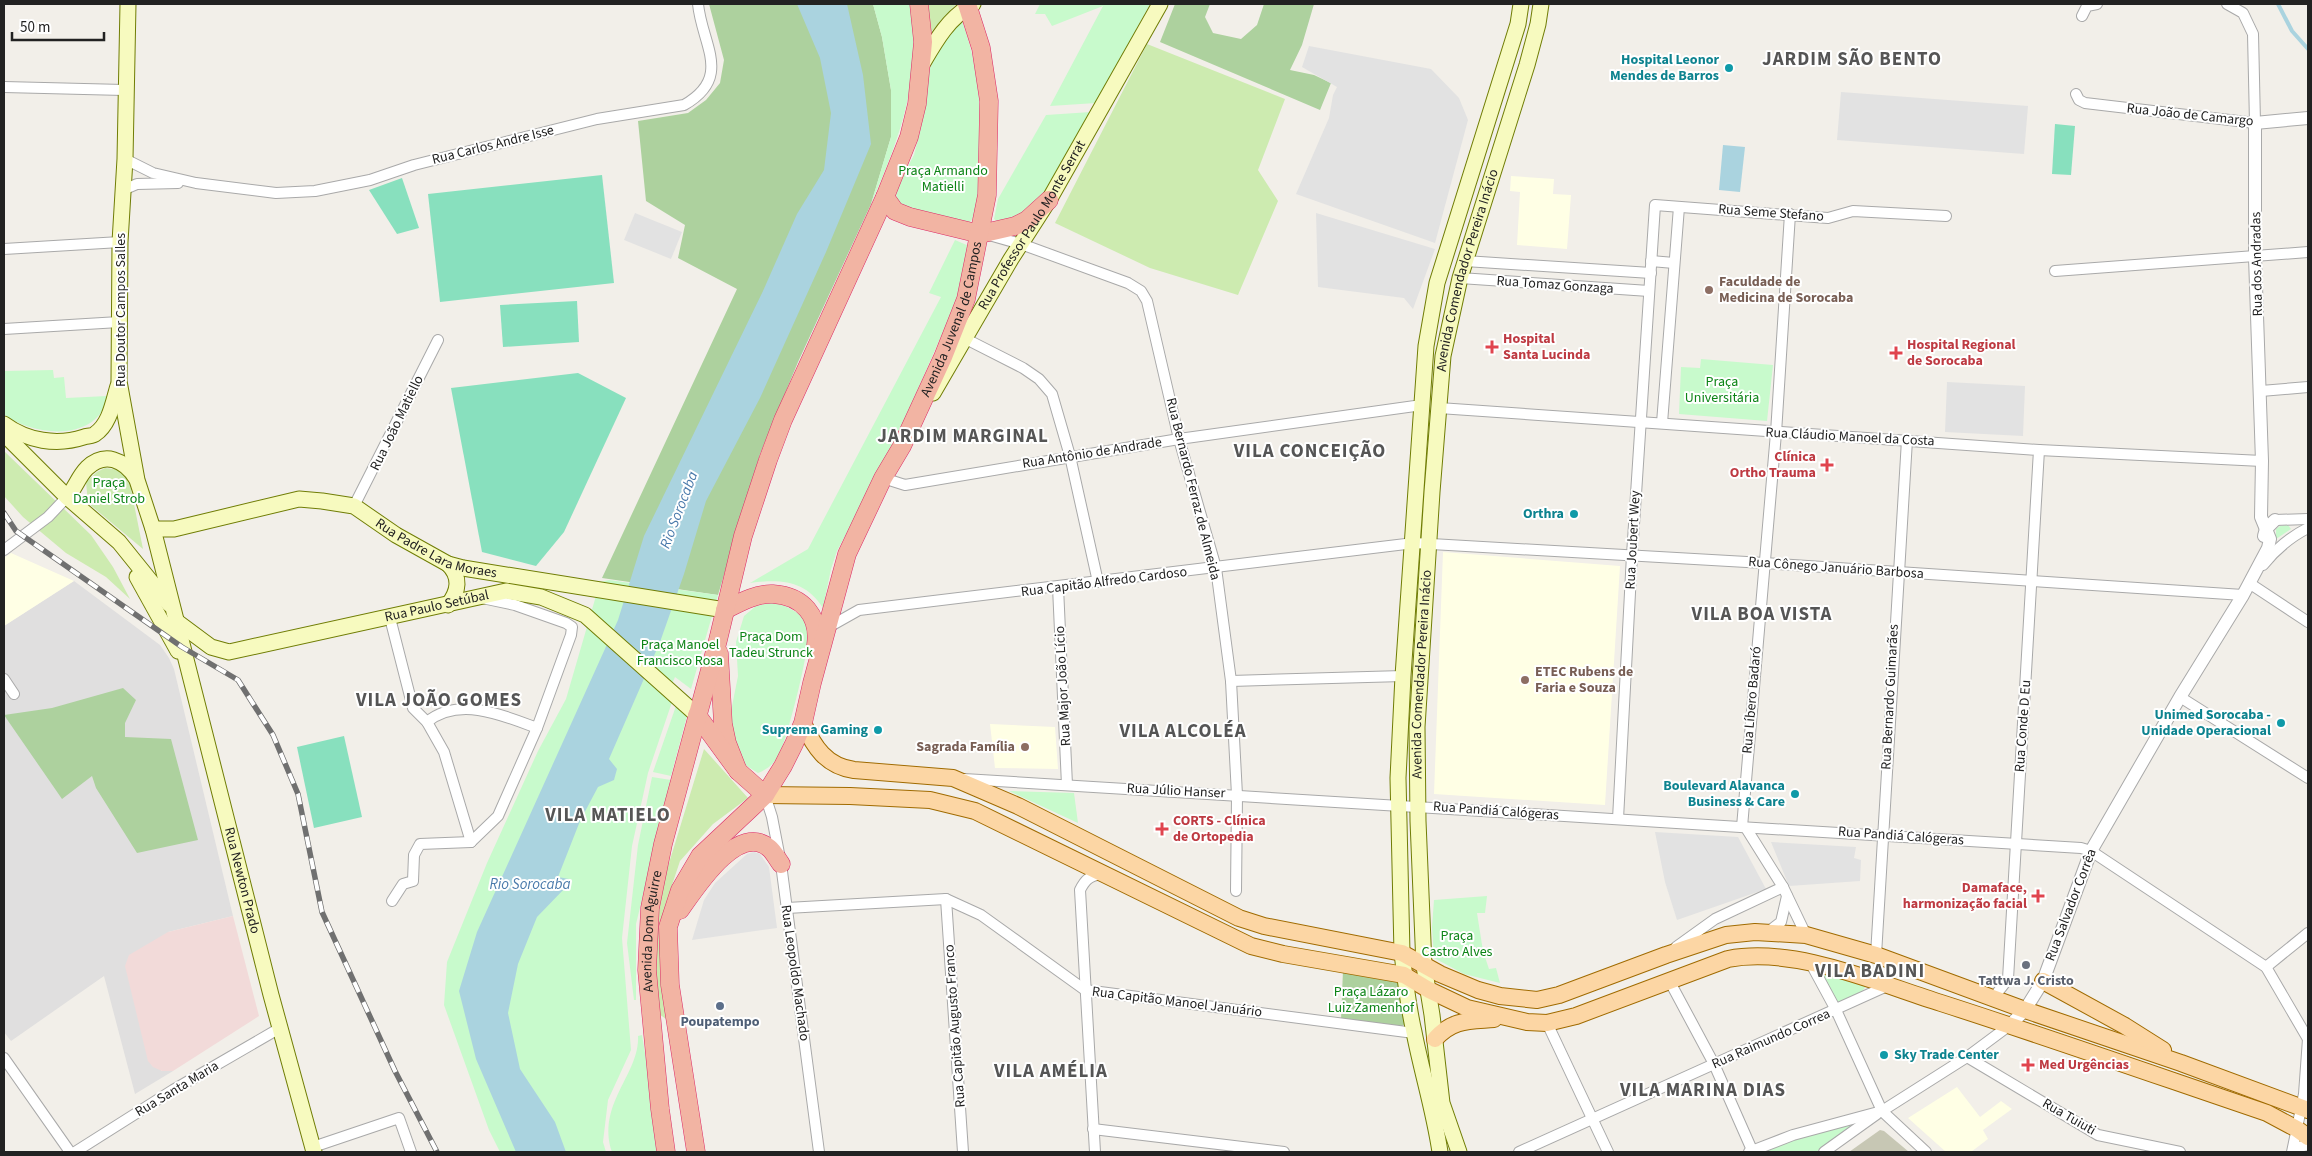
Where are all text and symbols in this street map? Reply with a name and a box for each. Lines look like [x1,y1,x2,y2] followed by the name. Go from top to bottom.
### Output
[12,10,105,42] scale bar
[20,17,50,38] text: 50 m
[1762,46,1942,73] district label: JARDIM SÃO BENTO
[1610,50,1719,86] place label: Hospital Leonor Mendes de Barros
[1723,62,1735,74] marker: Hospital Leonor Mendes de Barros
[2126,98,2254,132] street label: Rua João de Camargo
[430,120,556,170] street label: Rua Carlos Andre Isse
[973,136,1091,314] street label: Rua Professor Paulo Monte Serrat
[898,161,988,197] park label: Praça Armando Matielli
[1432,167,1504,373] street label: Avenida Comendador Pereira Inácio
[1717,199,1825,227] street label: Rua Seme Stefano
[2246,211,2268,317] street label: Rua dos Andradas
[111,233,131,387] street label: Rua Doutor Campos Salles
[916,239,987,400] street label: Avenida Juvenal de Campos
[1496,271,1614,299] street label: Rua Tomaz Gonzaga
[1719,272,1853,308] place label: Faculdade de Medicina de Sorocaba
[1703,284,1715,296] marker: Faculdade de Medicina de Sorocaba
[1503,329,1590,365] place label: Hospital Santa Lucinda
[1907,335,2016,371] place label: Hospital Regional de Sorocaba
[1485,340,1499,354] marker: Hospital Santa Lucinda
[1889,346,1903,360] marker: Hospital Regional de Sorocaba
[365,372,429,474] street label: Rua João Matiello
[1685,372,1759,408] park label: Praça Universitária
[1161,396,1225,582] street label: Rua Bernardo Ferraz de Almeida
[877,423,1049,450] district label: JARDIM MARGINAL
[1765,423,1935,451] street label: Rua Cláudio Manoel da Costa
[1021,432,1163,474] street label: Rua Antônio de Andrade
[1233,438,1386,465] district label: VILA CONCEIÇÃO
[1730,447,1816,483] place label: Clínica Ortho Trauma
[1820,458,1834,472] marker: Clínica Ortho Trauma
[655,468,703,552] water label: Rio Sorocaba
[73,473,145,509] park label: Praça Daniel Strob
[1620,490,1646,590] street label: Rua Joubert Wey
[1523,504,1564,524] place label: Orthra
[1568,508,1580,520] marker: Orthra
[371,513,498,583] street label: Rua Padre Lara Moraes
[1748,552,1924,584] street label: Rua Cônego Januário Barbosa
[1020,562,1188,602] street label: Rua Capitão Alfredo Cardoso
[1407,569,1437,779] street label: Avenida Comendador Pereira Inácio
[383,585,491,627] street label: Rua Paulo Setúbal
[1691,601,1832,628] district label: VILA BOA VISTA
[1876,624,1904,770] street label: Rua Bernardo Guimarães
[1050,625,1076,747] street label: Rua Major João Lício
[729,627,813,663] park label: Praça Dom Tadeu Strunck
[637,635,723,671] park label: Praça Manoel Francisco Rosa
[1737,645,1767,755] street label: Rua Líbero Badaró
[1535,662,1633,698] place label: ETEC Rubens de Faria e Souza
[1519,674,1531,686] marker: ETEC Rubens de Faria e Souza
[2010,679,2036,773] street label: Rua Conde D Eu
[355,687,522,714] district label: VILA JOÃO GOMES
[2141,705,2271,741] place label: Unimed Sorocaba - Unidade Operacional
[2275,717,2287,729] marker: Unimed Sorocaba - Unidade Operacional
[1118,718,1247,745] district label: VILA ALCOLÉA
[762,720,869,740] place label: Suprema Gaming
[872,724,884,736] marker: Suprema Gaming
[916,737,1015,757] place label: Sagrada Família
[1019,741,1031,753] marker: Sagrada Família
[1663,776,1785,812] place label: Boulevard Alavanca Business & Care
[1126,778,1226,804] street label: Rua Júlio Hanser
[1789,788,1801,800] marker: Boulevard Alavanca Business & Care
[1432,797,1560,825] street label: Rua Pandiá Calógeras
[544,802,671,829] district label: VILA MATIELO
[1173,811,1266,847] place label: CORTS - Clínica de Ortopedia
[1155,822,1169,836] marker: CORTS - Clínica de Ortopedia
[1837,822,1965,850] street label: Rua Pandiá Calógeras
[219,825,265,936] street label: Rua Newton Prado
[2040,846,2102,964] street label: Rua Salvador Corrêa
[637,868,667,993] street label: Avenida Dom Aguirre
[489,874,571,895] water label: Rio Sorocaba
[1903,878,2027,914] place label: Damaface, harmonização facial
[2031,889,2045,903] marker: Damaface, harmonização facial
[776,904,814,1042] street label: Rua Leopoldo Machado
[1422,926,1493,962] park label: Praça Castro Alves
[939,944,971,1108] street label: Rua Capitão Augusto Franco
[1814,958,1925,985] district label: VILA BADINI
[2020,959,2032,971] marker: Tattwa J. Cristo
[1978,971,2074,991] place label: Tattwa J. Cristo
[1091,982,1263,1022] street label: Rua Capitão Manoel Januário
[1328,982,1415,1018] park label: Praça Lázaro Luiz Zamenhof
[714,1000,726,1012] marker: Poupatempo
[1709,1004,1833,1074] street label: Rua Raimundo Correa
[681,1012,760,1032] place label: Poupatempo
[1894,1045,1999,1065] place label: Sky Trade Center
[1878,1049,1890,1061] marker: Sky Trade Center
[2039,1055,2129,1075] place label: Med Urgências
[131,1056,223,1122] street label: Rua Santa Maria
[993,1058,1108,1085] district label: VILA AMÉLIA
[2021,1058,2035,1072] marker: Med Urgências
[1619,1077,1786,1104] district label: VILA MARINA DIAS
[2038,1094,2100,1140] street label: Rua Tuiuti

